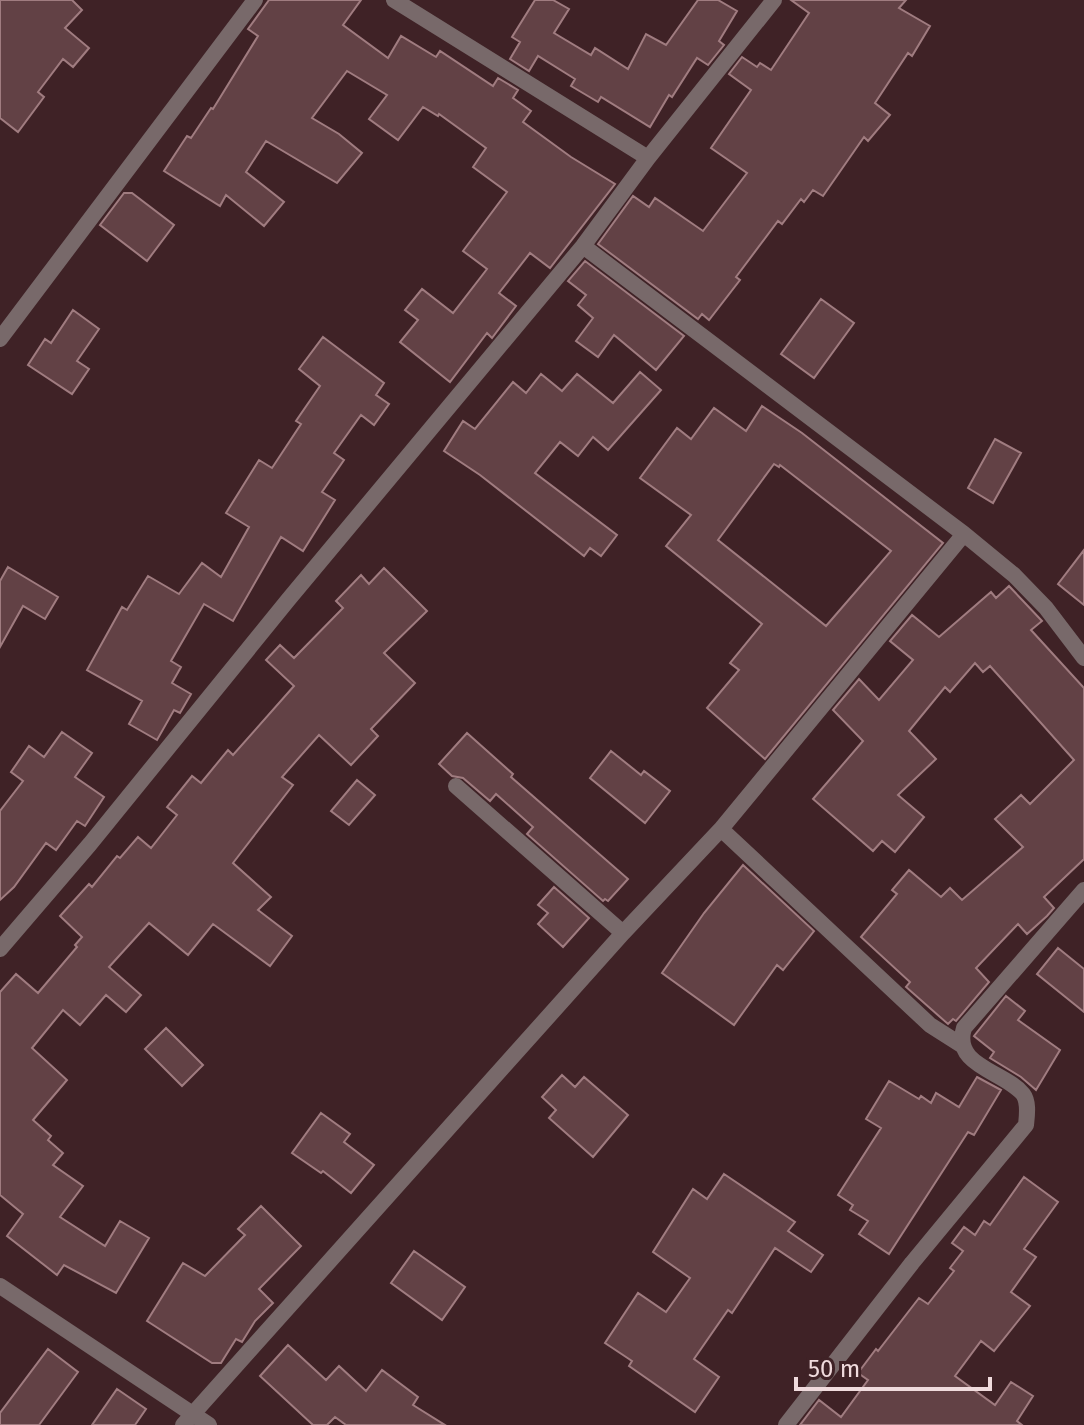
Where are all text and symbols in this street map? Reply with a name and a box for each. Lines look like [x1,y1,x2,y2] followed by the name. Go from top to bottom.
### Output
[796,1341,990,1391] scale bar
[808,1355,860,1383] text: 50 m

